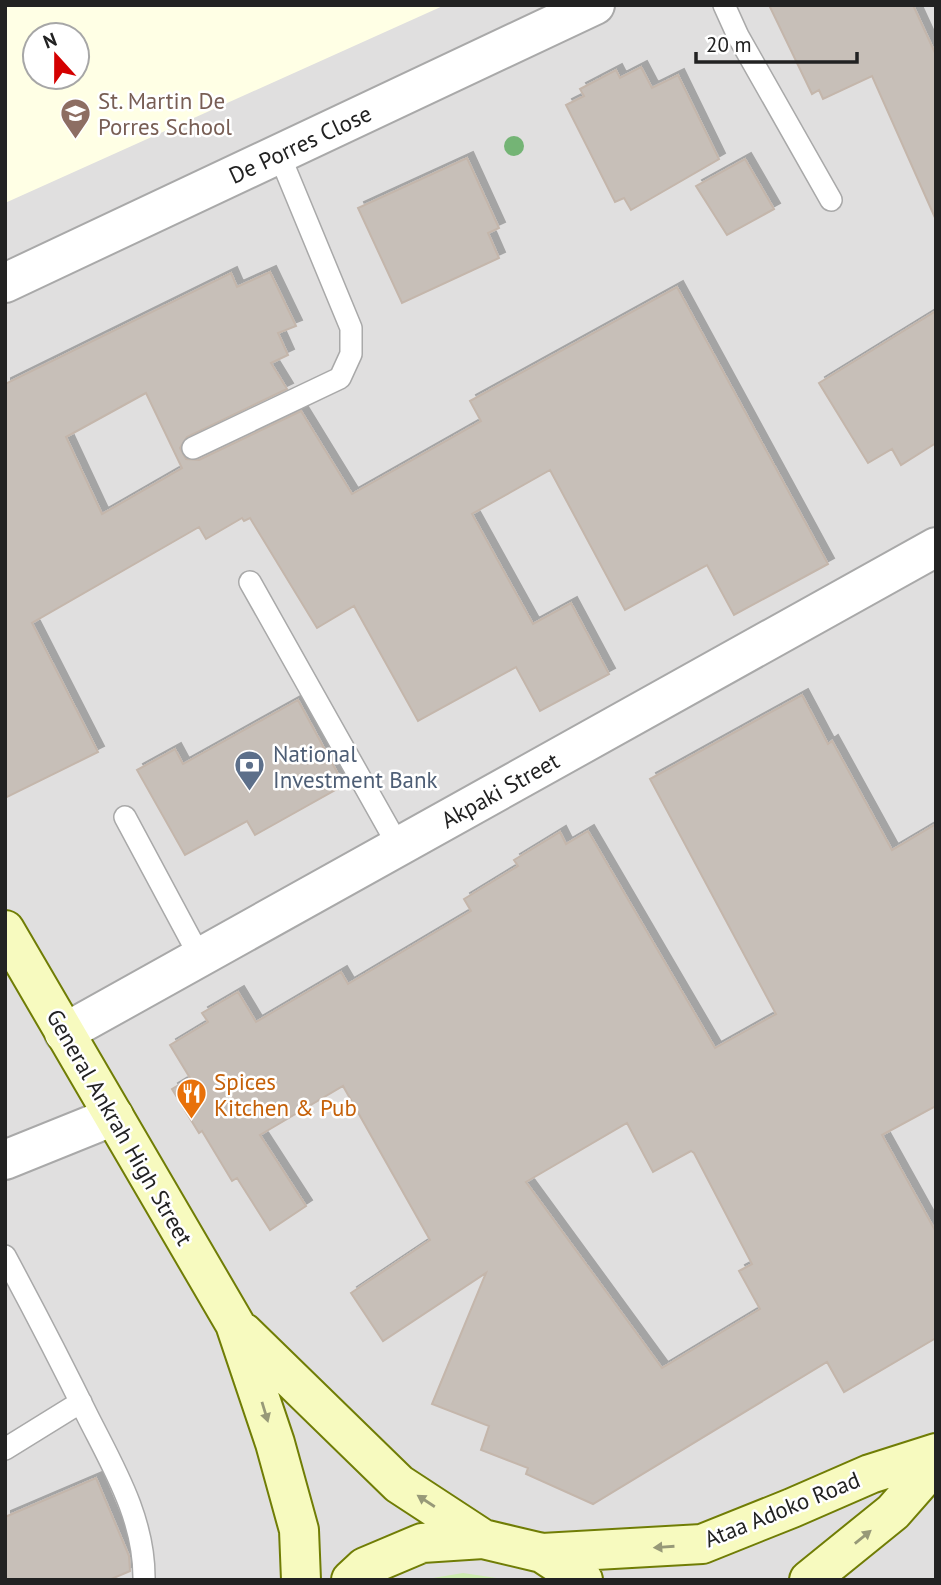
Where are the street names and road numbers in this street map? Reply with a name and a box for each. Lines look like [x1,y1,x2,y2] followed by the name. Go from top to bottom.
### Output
[224,98,376,190] street label: De Porres Close
[436,746,564,834] street label: Akpaki Street
[40,1004,200,1250] street label: General Ankrah High Street
[700,1465,864,1553] street label: Ataa Adoko Road

